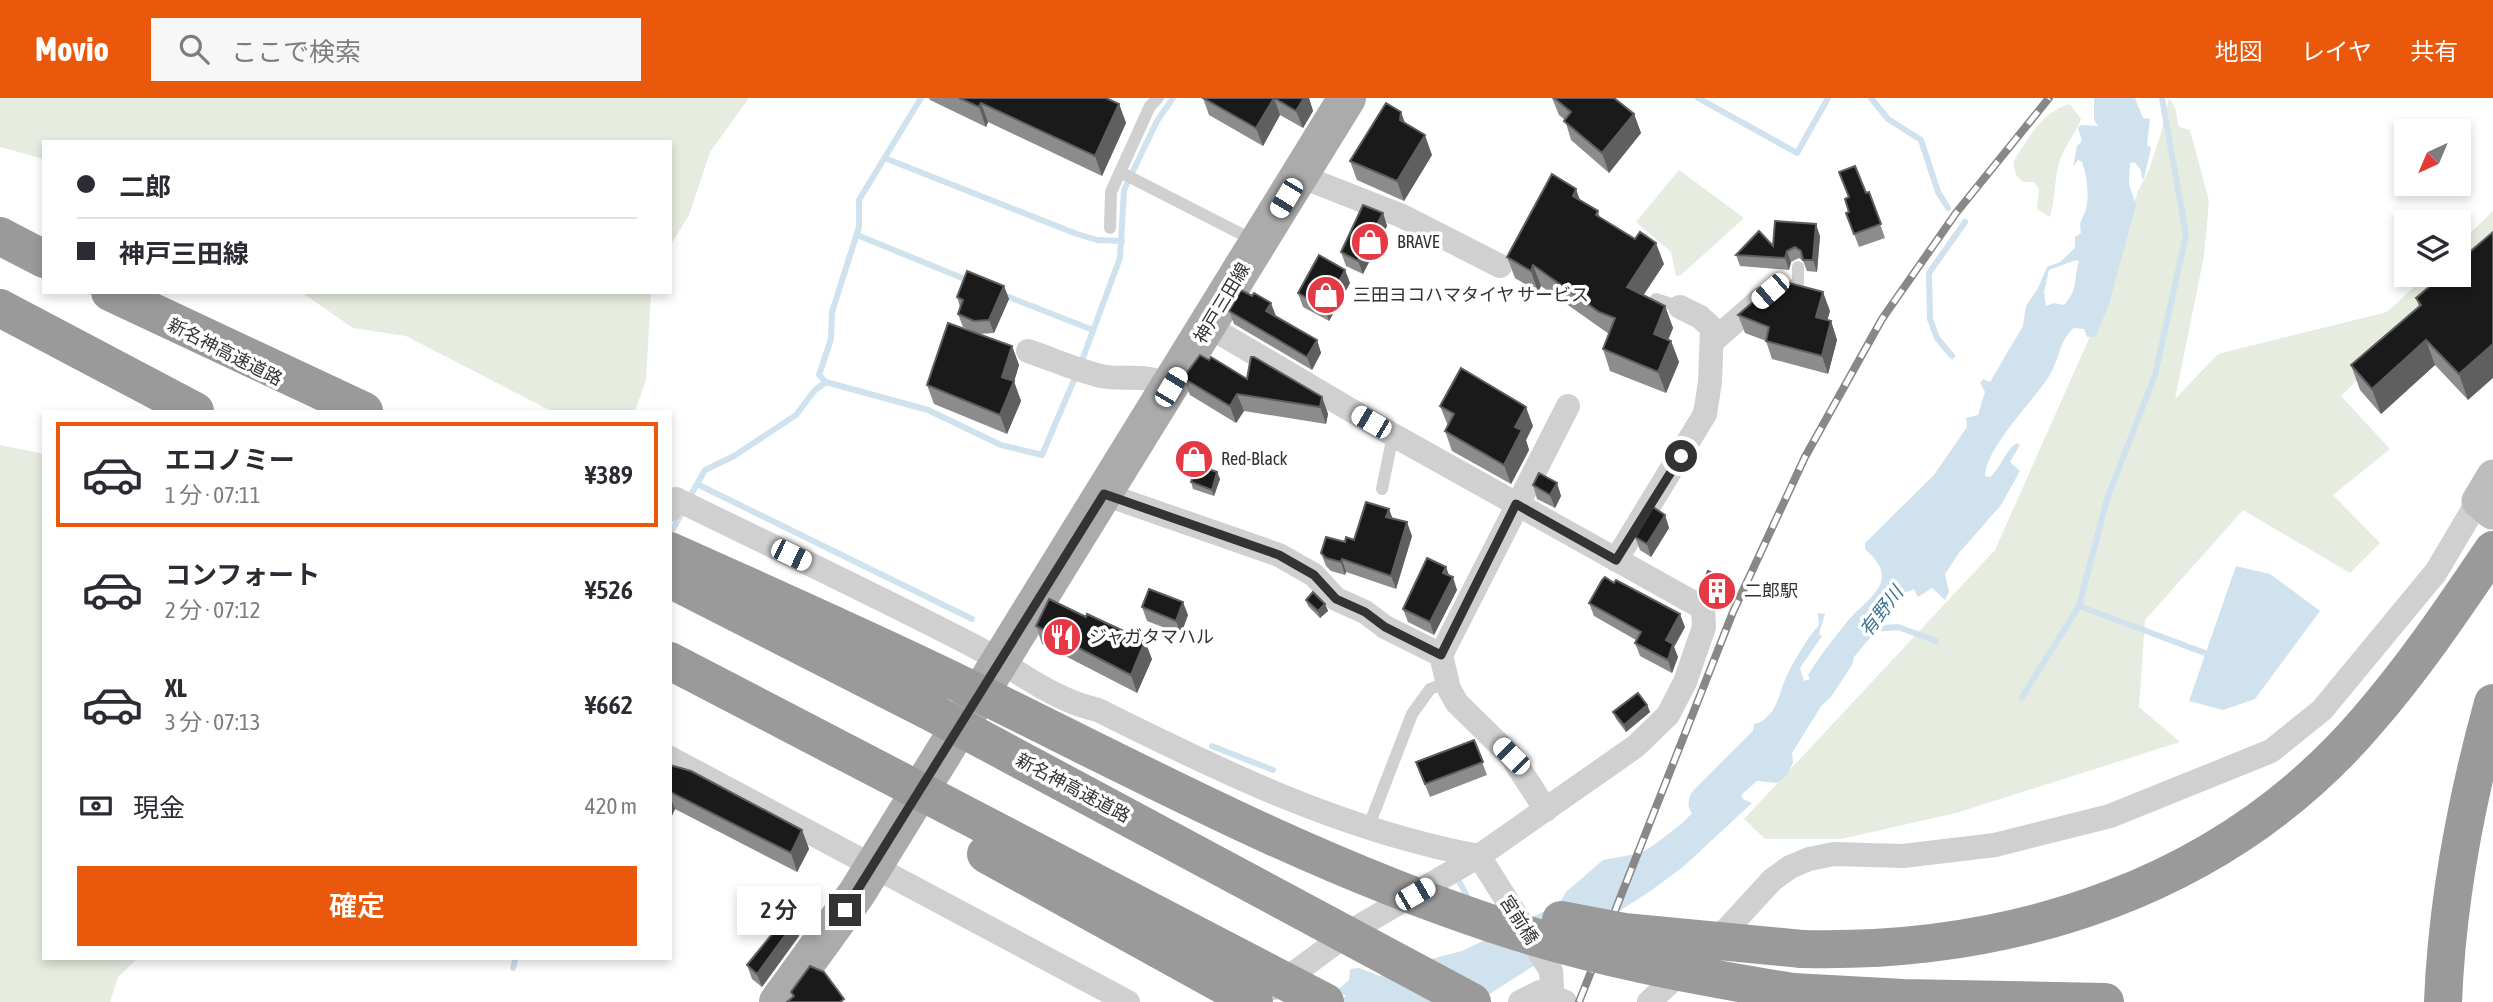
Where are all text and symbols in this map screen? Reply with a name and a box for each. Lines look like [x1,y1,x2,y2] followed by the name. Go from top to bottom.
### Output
[151,18,641,81] search box
[35,30,109,68] text: Movio
[175,30,213,68] icon: search
[231,37,361,67] text: ここで検索
[2215,38,2263,65] text: 地図
[2301,38,2372,65] text: レイヤ
[2410,38,2458,65] text: 共有
[2394,119,2471,196] north arrow
[2394,119,2471,287] map controls
[119,172,171,202] text: 二郎
[1267,175,1306,221] car
[2394,210,2471,287] button: layers
[1349,221,1391,263] shop icon: BRAVE
[1397,231,1440,252] place label: BRAVE
[119,239,249,269] text: 神戸三田線
[1189,259,1254,347] street label: 神戸三田線
[1748,269,1793,313] car
[1305,274,1347,316] shop icon: 三田ヨコハマタイヤ サービス
[1353,284,1589,305] place label: 三田ヨコハマタイヤ サービス
[164,314,286,390] street label: 新名神高速道路
[1152,364,1191,410] car
[1348,402,1395,442] car
[1173,438,1215,480] shop icon: Red-Black
[1665,440,1697,472] route start
[81,443,144,506] icon: car
[165,445,295,475] text: エコノミー
[1221,448,1287,469] place label: Red-Black
[585,460,633,490] text: ¥389
[165,482,261,508] text: 1 分 · 07:11
[768,536,815,574] car
[81,558,144,621] icon: car
[165,560,320,590] text: コンフォート
[1696,570,1738,612] building icon: 二郎駅
[585,575,633,605] text: ¥526
[1744,580,1798,601] place label: 二郎駅
[1855,580,1908,640] water label: 有野川
[165,597,261,623] text: 2 分 · 07:12
[1041,616,1083,658] restaurant icon: ジャガタマハル
[1089,626,1214,647] place label: ジャガタマハル
[81,673,144,736] icon: car
[165,673,187,703] text: XL
[585,690,633,720] text: ¥662
[165,709,261,735] text: 3 分 · 07:13
[1489,734,1534,778] car
[1013,749,1134,826] street label: 新名神高速道路
[77,787,115,825] icon: cash
[133,793,185,823] text: 現金
[585,793,637,819] text: 420 m
[77,866,637,946] button: 確定
[1392,874,1439,914] car
[736,886,820,934] callout: 2 分
[1496,891,1543,948] street label: 宮前橋
[829,894,861,926] route end
[761,897,797,923] text: 2 分

